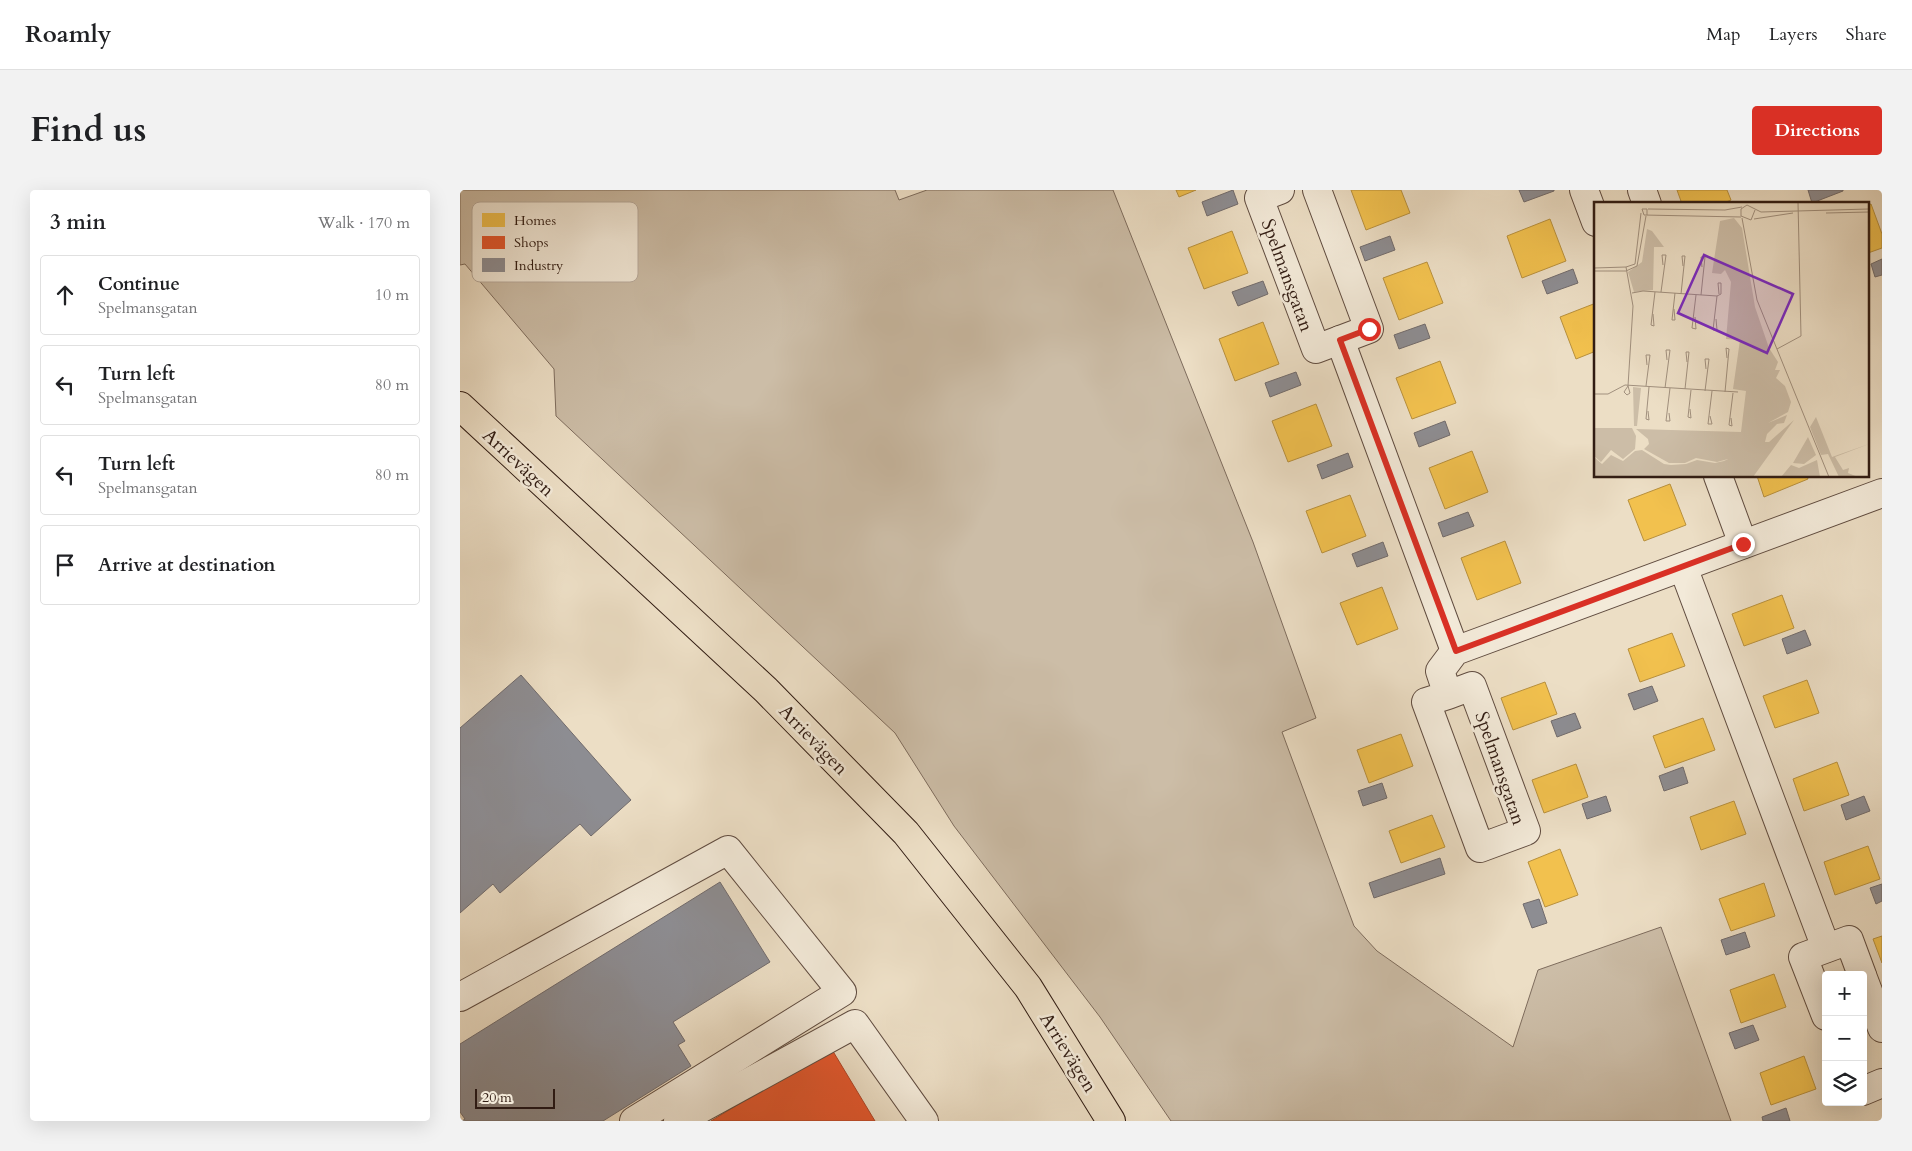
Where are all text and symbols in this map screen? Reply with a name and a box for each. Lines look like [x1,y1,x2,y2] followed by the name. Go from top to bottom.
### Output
[25,18,111,51] text: Roamly
[1706,22,1741,47] text: Map
[1769,22,1818,47] text: Layers
[1846,22,1887,47] text: Share
[30,106,146,154] text: Find us
[1752,106,1882,155] button: Directions
[472,202,638,282] legend
[1594,202,1870,478] inset map
[50,208,106,237] text: 3 min
[514,211,556,230] text: Homes
[318,212,410,234] text: Walk · 170 m
[1255,215,1320,336] street label: Spelmansgatan
[514,233,549,252] text: Shops
[514,256,564,275] text: Industry
[98,271,180,297] text: Continue
[51,281,79,309] icon: ahead
[375,284,409,306] text: 10 m
[98,297,198,319] text: Spelmansgatan
[1358,318,1381,341] route start
[98,361,175,387] text: Turn left
[51,371,79,399] icon: left
[375,374,409,396] text: 80 m
[98,387,198,409] text: Spelmansgatan
[477,423,560,503] street label: Arrievägen
[98,451,175,477] text: Turn left
[51,461,79,489] icon: left
[375,464,409,486] text: 80 m
[98,477,198,499] text: Spelmansgatan
[1732,533,1755,556] route end
[51,551,79,579] icon: arrive
[98,552,275,578] text: Arrive at destination
[773,699,854,781] street label: Arrievägen
[1468,708,1532,829] street label: Spelmansgatan
[1822,971,1867,1106] map controls
[1822,971,1867,1016] button: +
[1033,1008,1103,1097] street label: Arrievägen
[1822,1016,1867,1061] button: −
[1822,1061,1867,1106] button: layers
[475,1086,555,1109] scale bar
[482,1088,512,1107] text: 20 m

